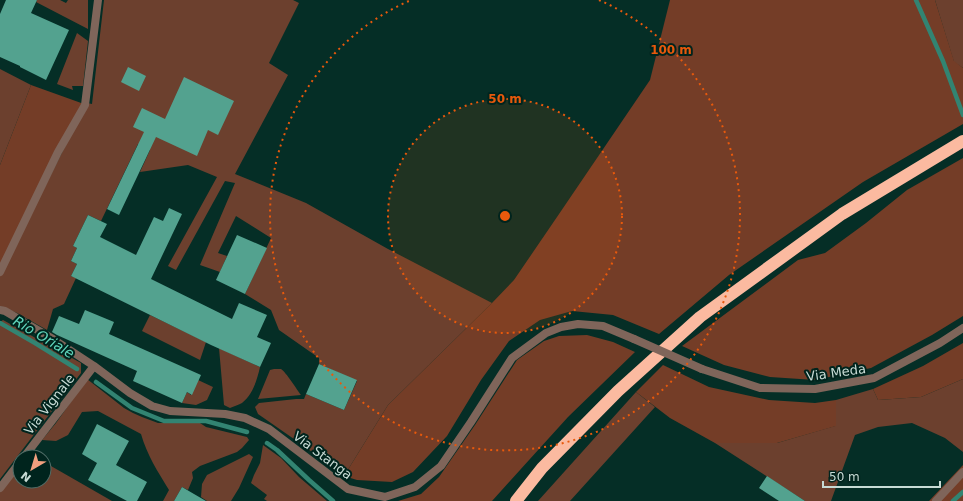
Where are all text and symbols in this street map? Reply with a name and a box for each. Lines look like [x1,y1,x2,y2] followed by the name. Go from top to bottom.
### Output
[650,43,692,57] text: 100 m
[488,92,522,106] text: 50 m
[498,209,512,223] centre of rings
[11,313,77,361] water label: Rio Oriale
[805,361,867,384] street label: Via Meda
[21,371,78,438] street label: Via Vignale
[290,428,355,482] street label: Via Stanga
[12,449,52,489] north arrow
[823,463,940,489] scale bar
[19,469,34,484] text: N
[829,470,860,484] text: 50 m

